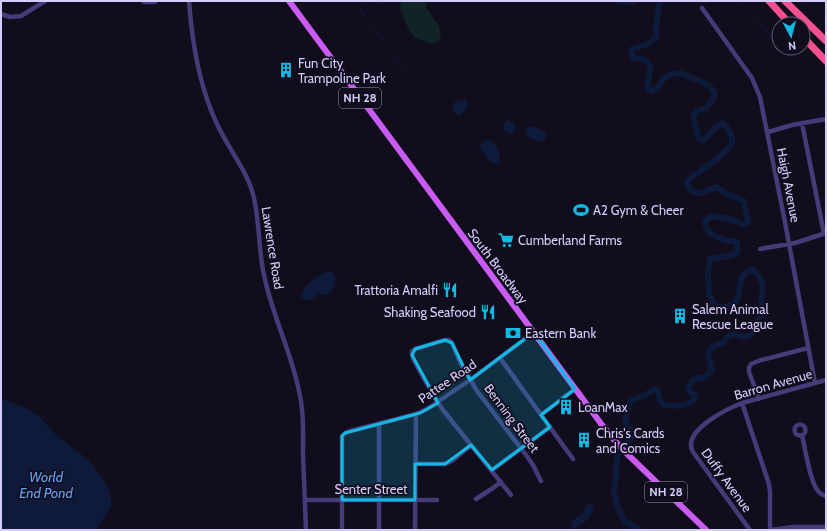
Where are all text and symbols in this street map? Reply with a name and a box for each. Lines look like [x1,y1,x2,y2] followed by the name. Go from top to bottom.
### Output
[771,16,811,56] north arrow
[788,39,797,53] text: N
[298,55,386,86] place label: Fun City Trampoline Park
[277,61,295,79] building icon: Fun City Trampoline Park
[339,88,381,108] road number: NH 28
[774,146,804,224] street label: Haigh Avenue
[572,201,590,219] sports icon: A2 Gym & Cheer
[593,202,684,218] place label: A2 Gym & Cheer
[259,206,287,290] street label: Lawrence Road
[465,225,532,307] street label: South Broadway
[497,231,515,249] supermarket icon: Cumberland Farms
[518,232,623,248] place label: Cumberland Farms
[441,281,459,299] restaurant icon: Trattoria Amalfi
[354,282,438,298] place label: Trattoria Amalfi
[692,301,773,332] place label: Salem Animal Rescue League
[479,303,497,321] restaurant icon: Shaking Seafood
[384,304,476,320] place label: Shaking Seafood
[671,307,689,325] building icon: Salem Animal Rescue League
[504,324,522,342] bank icon: Eastern Bank
[525,325,596,341] place label: Eastern Bank
[415,356,479,406] street label: Pattee Road
[732,365,814,403] street label: Barron Avenue
[481,381,543,456] street label: Benning Street
[557,398,575,416] building icon: LoanMax
[578,399,629,415] place label: LoanMax
[596,425,665,456] place label: Chris's Cards and Comics
[575,431,593,449] building icon: Chris's Cards and Comics
[698,445,756,516] street label: Duffy Avenue
[19,468,74,502] water label: World End Pond
[335,481,408,497] street label: Senter Street
[645,482,687,502] road number: NH 28

